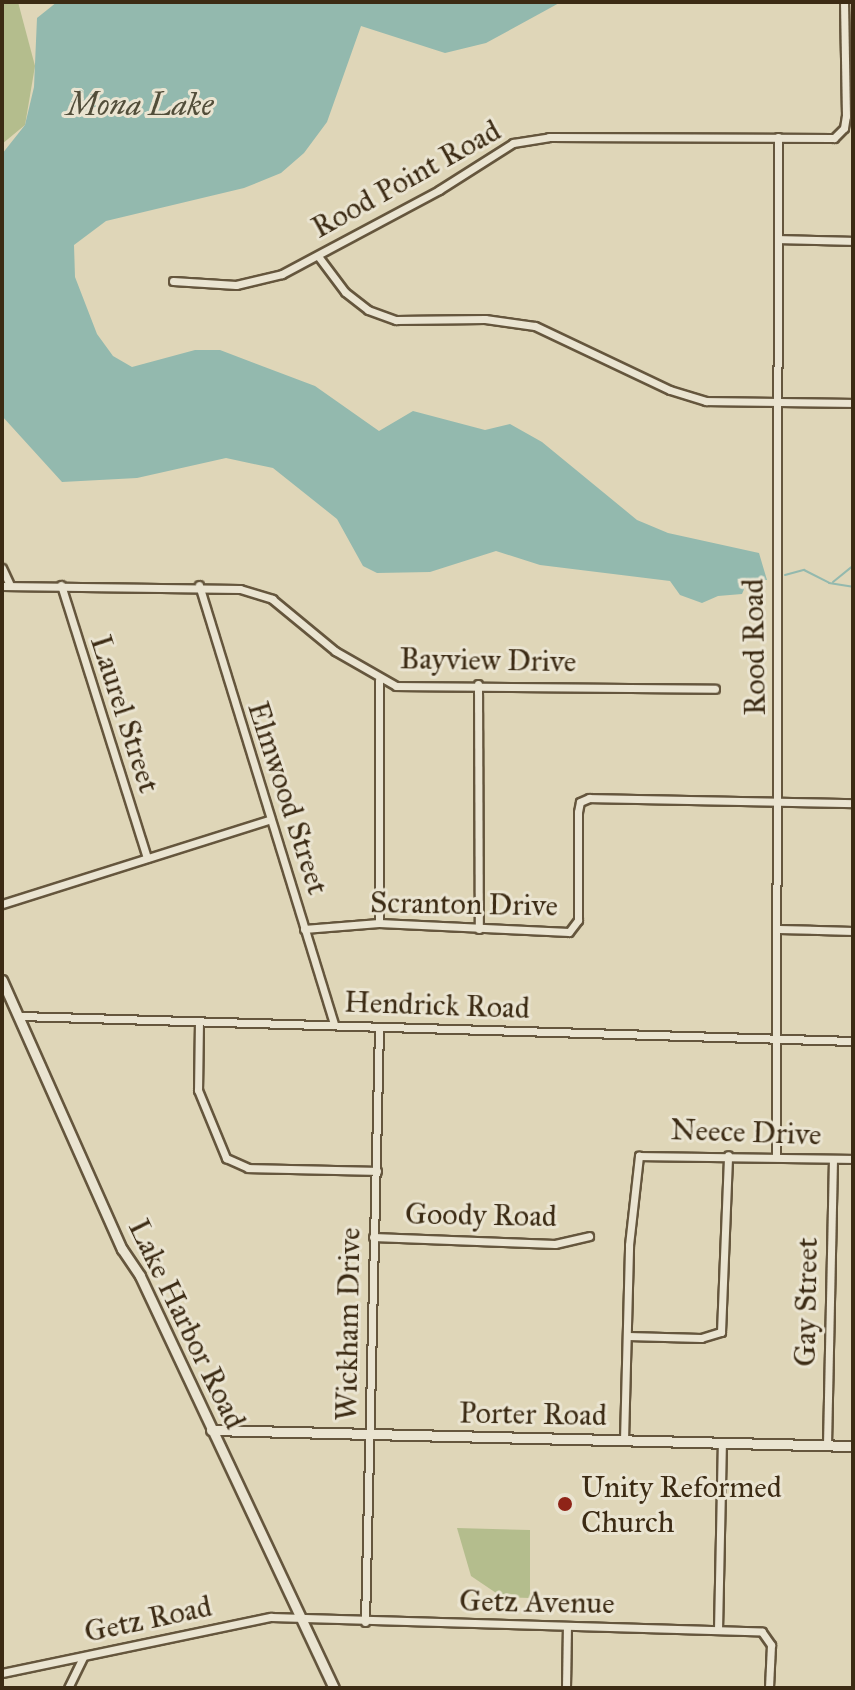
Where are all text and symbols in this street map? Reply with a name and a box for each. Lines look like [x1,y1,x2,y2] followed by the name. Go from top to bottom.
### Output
[67,86,213,124] water label: Mona Lake
[305,112,507,246] street label: Rood Point Road
[735,578,773,716] street label: Rood Road
[83,631,167,797] street label: Laurel Street
[399,640,577,680] street label: Bayview Drive
[240,697,336,899] street label: Elmwood Street
[370,884,558,924] street label: Scranton Drive
[344,984,530,1026] street label: Hendrick Road
[670,1111,822,1153] street label: Neece Drive
[405,1196,557,1234] street label: Goody Road
[121,1213,253,1435] street label: Lake Harbor Road
[328,1227,368,1421] street label: Wickham Drive
[787,1237,825,1367] street label: Gay Street
[459,1395,607,1433] street label: Porter Road
[581,1469,782,1540] place label: Unity Reformed Church
[556,1495,574,1513] marker: Unity Reformed Church
[459,1583,615,1621] street label: Getz Avenue
[81,1588,215,1650] street label: Getz Road

